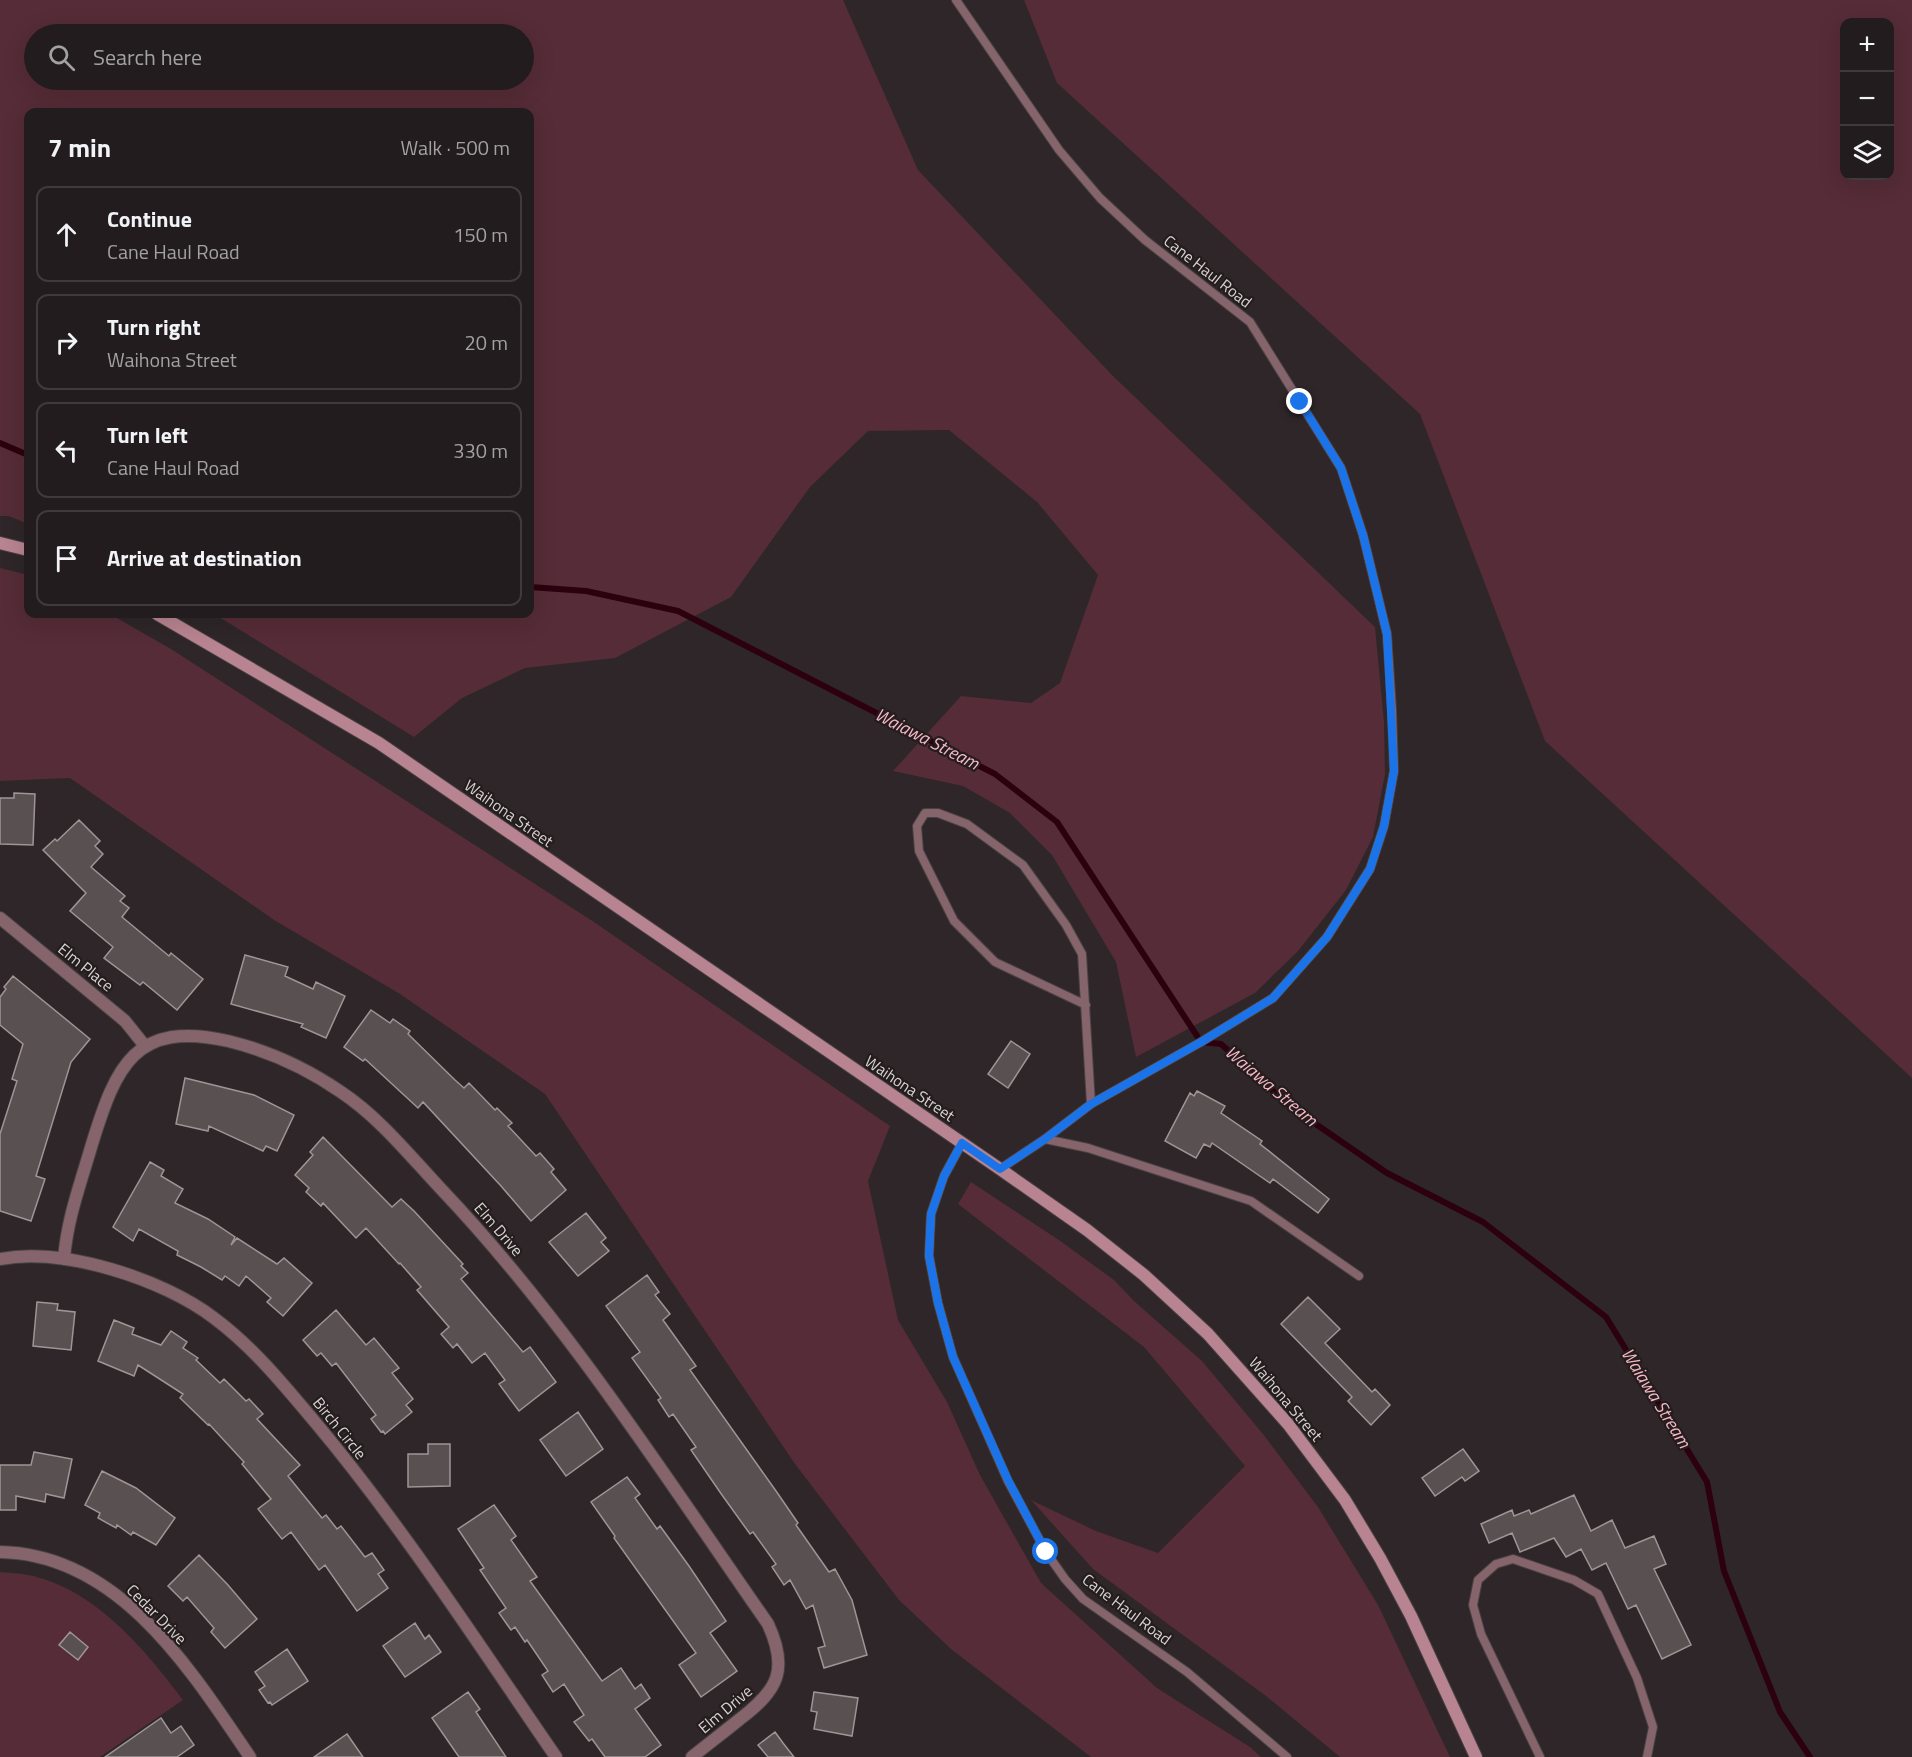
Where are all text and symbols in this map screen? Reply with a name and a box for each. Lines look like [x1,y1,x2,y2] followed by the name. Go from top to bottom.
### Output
[1840,18,1894,180] map controls
[1840,18,1894,72] button: +
[24,24,534,90] search box
[93,40,202,74] text: Search here
[45,41,78,74] icon: search
[1840,72,1894,126] button: −
[1840,126,1894,180] button: layers
[48,128,111,167] text: 7 min
[401,132,510,163] text: Walk · 500 m
[107,202,192,236] text: Continue
[50,218,83,251] icon: ahead
[453,219,508,250] text: 150 m
[1159,229,1257,313] street label: Cane Haul Road
[107,236,240,267] text: Cane Haul Road
[107,310,201,344] text: Turn right
[50,326,83,359] icon: right
[464,327,508,358] text: 20 m
[107,344,237,375] text: Waihona Street
[1286,388,1312,414] route end
[107,418,188,452] text: Turn left
[50,434,83,467] icon: left
[453,435,508,466] text: 330 m
[107,452,240,483] text: Cane Haul Road
[107,541,302,575] text: Arrive at destination
[50,542,83,575] icon: arrive
[870,701,985,777] water label: Waiawa Stream
[460,773,559,853] street label: Waihona Street
[53,937,119,997] street label: Elm Place
[1219,1039,1324,1133] water label: Waiawa Stream
[860,1049,960,1127] street label: Waihona Street
[469,1197,529,1261] street label: Elm Drive
[1615,1342,1699,1454] water label: Waiawa Stream
[1243,1352,1329,1447] street label: Waihona Street
[307,1392,373,1464] street label: Birch Circle
[1032,1538,1058,1564] route start
[1077,1567,1177,1651] street label: Cane Haul Road
[121,1578,193,1650] street label: Cedar Drive
[693,1679,757,1739] street label: Elm Drive

